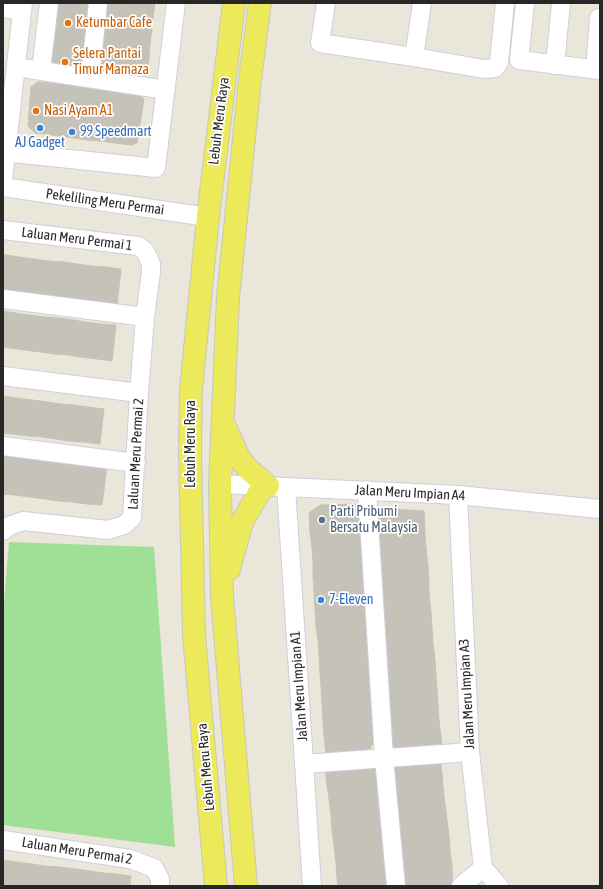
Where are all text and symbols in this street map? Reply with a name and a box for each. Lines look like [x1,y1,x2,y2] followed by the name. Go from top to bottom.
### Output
[76,15,152,31] place label: Ketumbar Cafe
[63,18,73,28] marker: Ketumbar Cafe
[73,46,149,78] place label: Selera Pantai Timur Mamaza
[60,57,70,67] marker: Selera Pantai Timur Mamaza
[205,76,233,166] street label: Lebuh Meru Raya
[44,103,113,119] place label: Nasi Ayam A1
[31,106,41,116] marker: Nasi Ayam A1
[35,123,45,133] marker: AJ Gadget
[80,124,151,140] place label: 99 Speedmart
[67,127,77,137] marker: 99 Speedmart
[15,135,65,151] place label: AJ Gadget
[45,185,165,219] street label: Pekeliling Meru Permai
[21,224,133,254] street label: Laluan Meru Permai 1
[125,398,147,510] street label: Laluan Meru Permai 2
[183,400,199,488] street label: Lebuh Meru Raya
[354,482,466,504] street label: Jalan Meru Impian A4
[330,504,418,536] place label: Parti Pribumi Bersatu Malaysia
[317,515,327,525] marker: Parti Pribumi Bersatu Malaysia
[329,592,374,608] place label: 7-Eleven
[316,595,326,605] marker: 7-Eleven
[287,630,311,742] street label: Jalan Meru Impian A1
[456,638,478,750] street label: Jalan Meru Impian A3
[194,722,218,812] street label: Lebuh Meru Raya
[21,834,133,868] street label: Laluan Meru Permai 2

